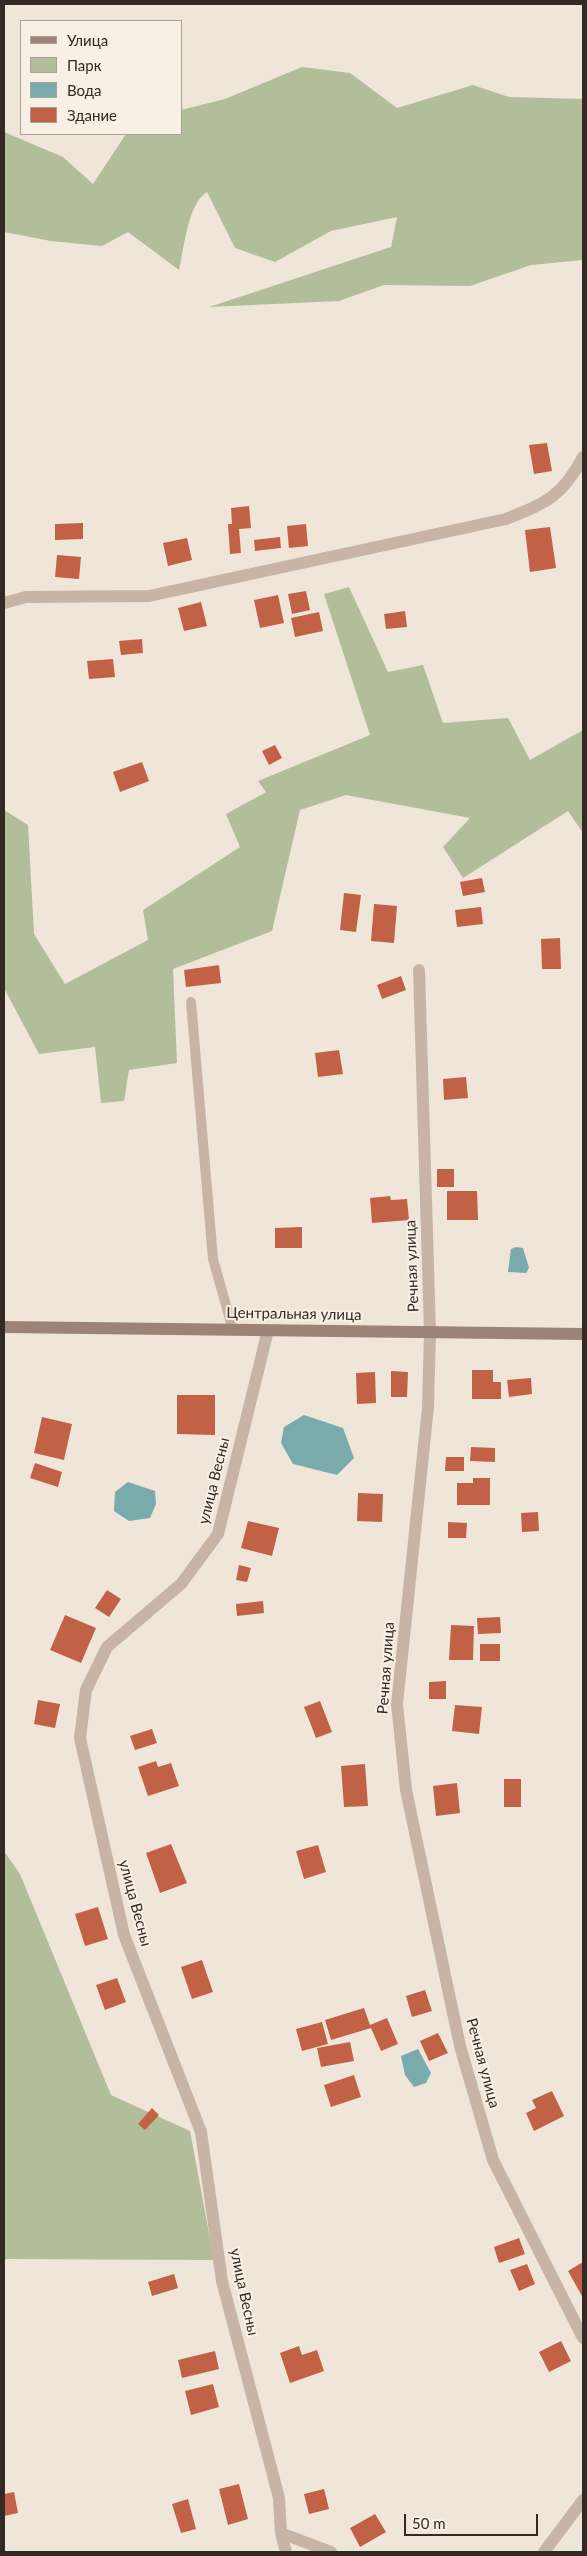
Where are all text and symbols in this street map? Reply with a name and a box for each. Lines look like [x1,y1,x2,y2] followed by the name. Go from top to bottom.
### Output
[20,20,182,135] legend
[67,31,108,49] text: Улица
[67,56,101,74] text: Парк
[67,81,102,99] text: Вода
[67,106,117,124] text: Здание
[401,1220,423,1312] street label: Речная улица
[226,1304,362,1324] street label: Центральная улица
[195,1436,233,1526] street label: улица Весны
[374,1621,398,1715] street label: Речная улица
[115,1858,155,1948] street label: улица Весны
[462,2016,504,2110] street label: Речная улица
[226,2247,262,2337] street label: улица Весны
[407,2504,541,2536] scale bar
[412,2514,446,2532] text: 50 m

